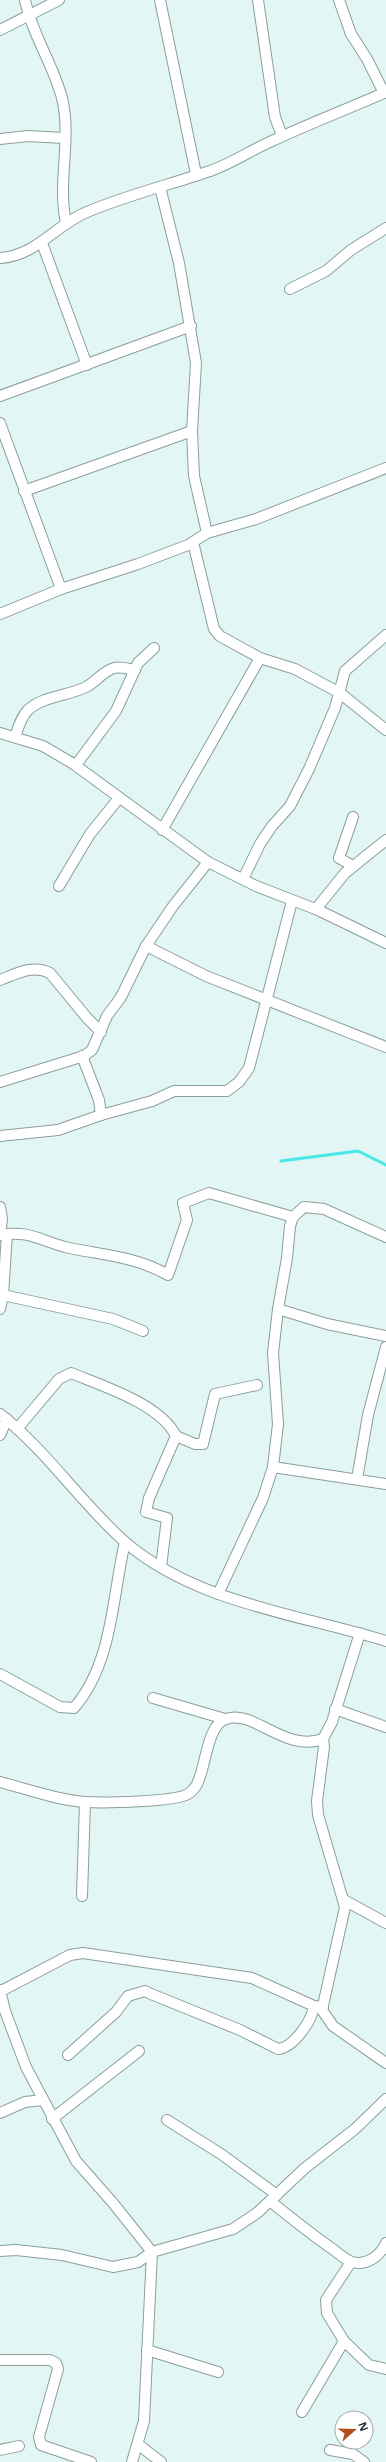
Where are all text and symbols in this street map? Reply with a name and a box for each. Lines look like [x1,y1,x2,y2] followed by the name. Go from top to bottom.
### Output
[334,2410,374,2450] north arrow
[355,2420,372,2433] text: N

